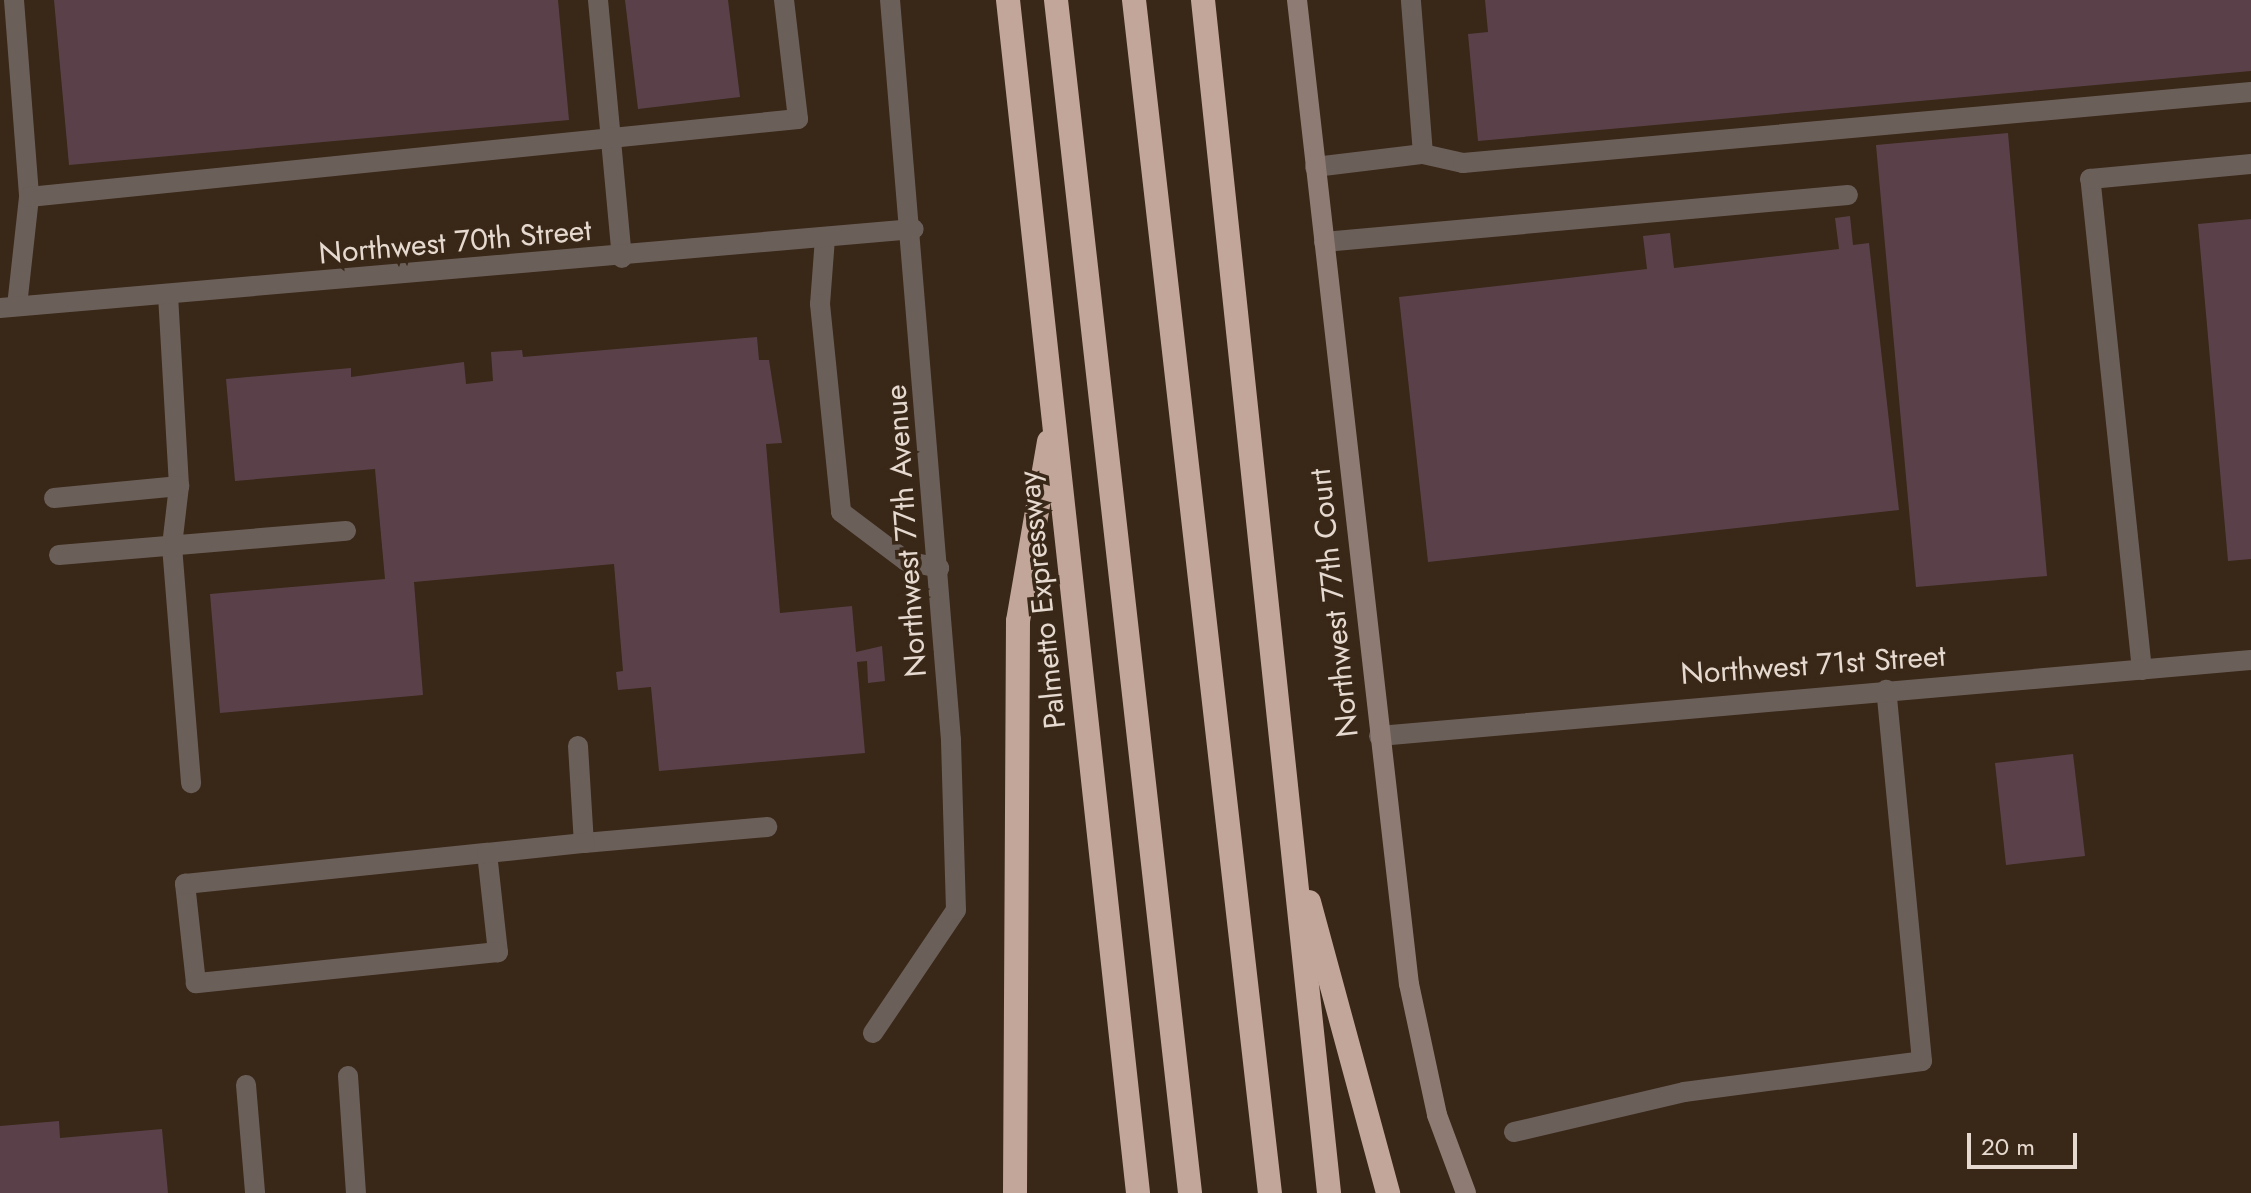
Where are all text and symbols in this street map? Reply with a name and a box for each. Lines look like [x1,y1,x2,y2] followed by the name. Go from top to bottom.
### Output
[317,212,593,272] street label: Northwest 70th Street
[878,383,934,679] street label: Northwest 77th Avenue
[1302,467,1366,739] street label: Northwest 77th Court
[1011,469,1073,731] street label: Palmetto Expressway
[1679,638,1947,692] street label: Northwest 71st Street
[1971,1117,2081,1167] scale bar
[1981,1129,2035,1164] text: 20 m

